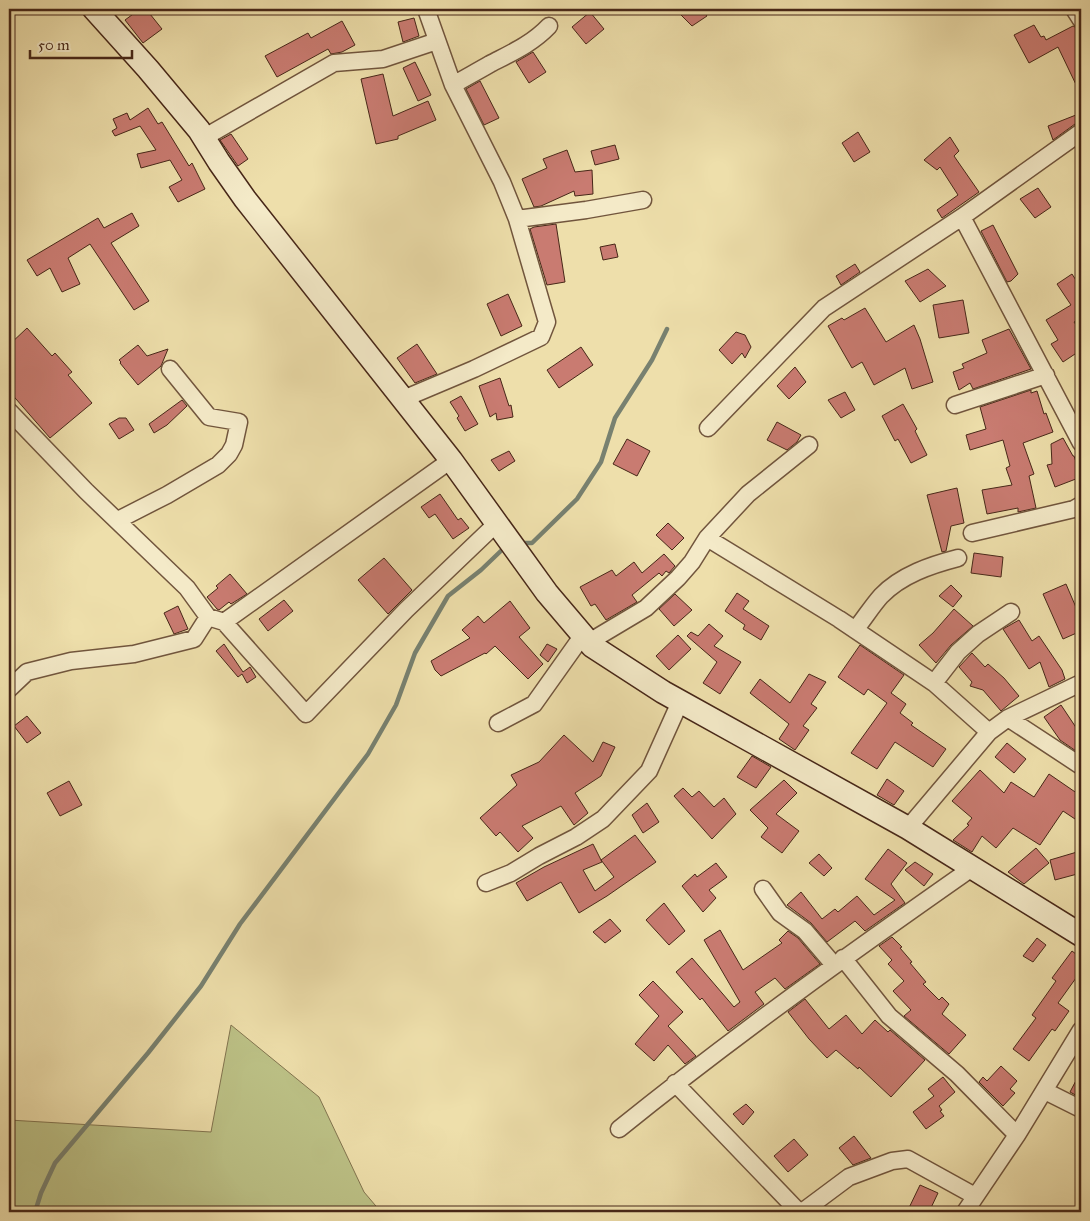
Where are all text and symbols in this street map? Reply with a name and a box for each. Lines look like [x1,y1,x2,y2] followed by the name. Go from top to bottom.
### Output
[30,28,132,60] scale bar
[38,36,70,54] text: 50 m

